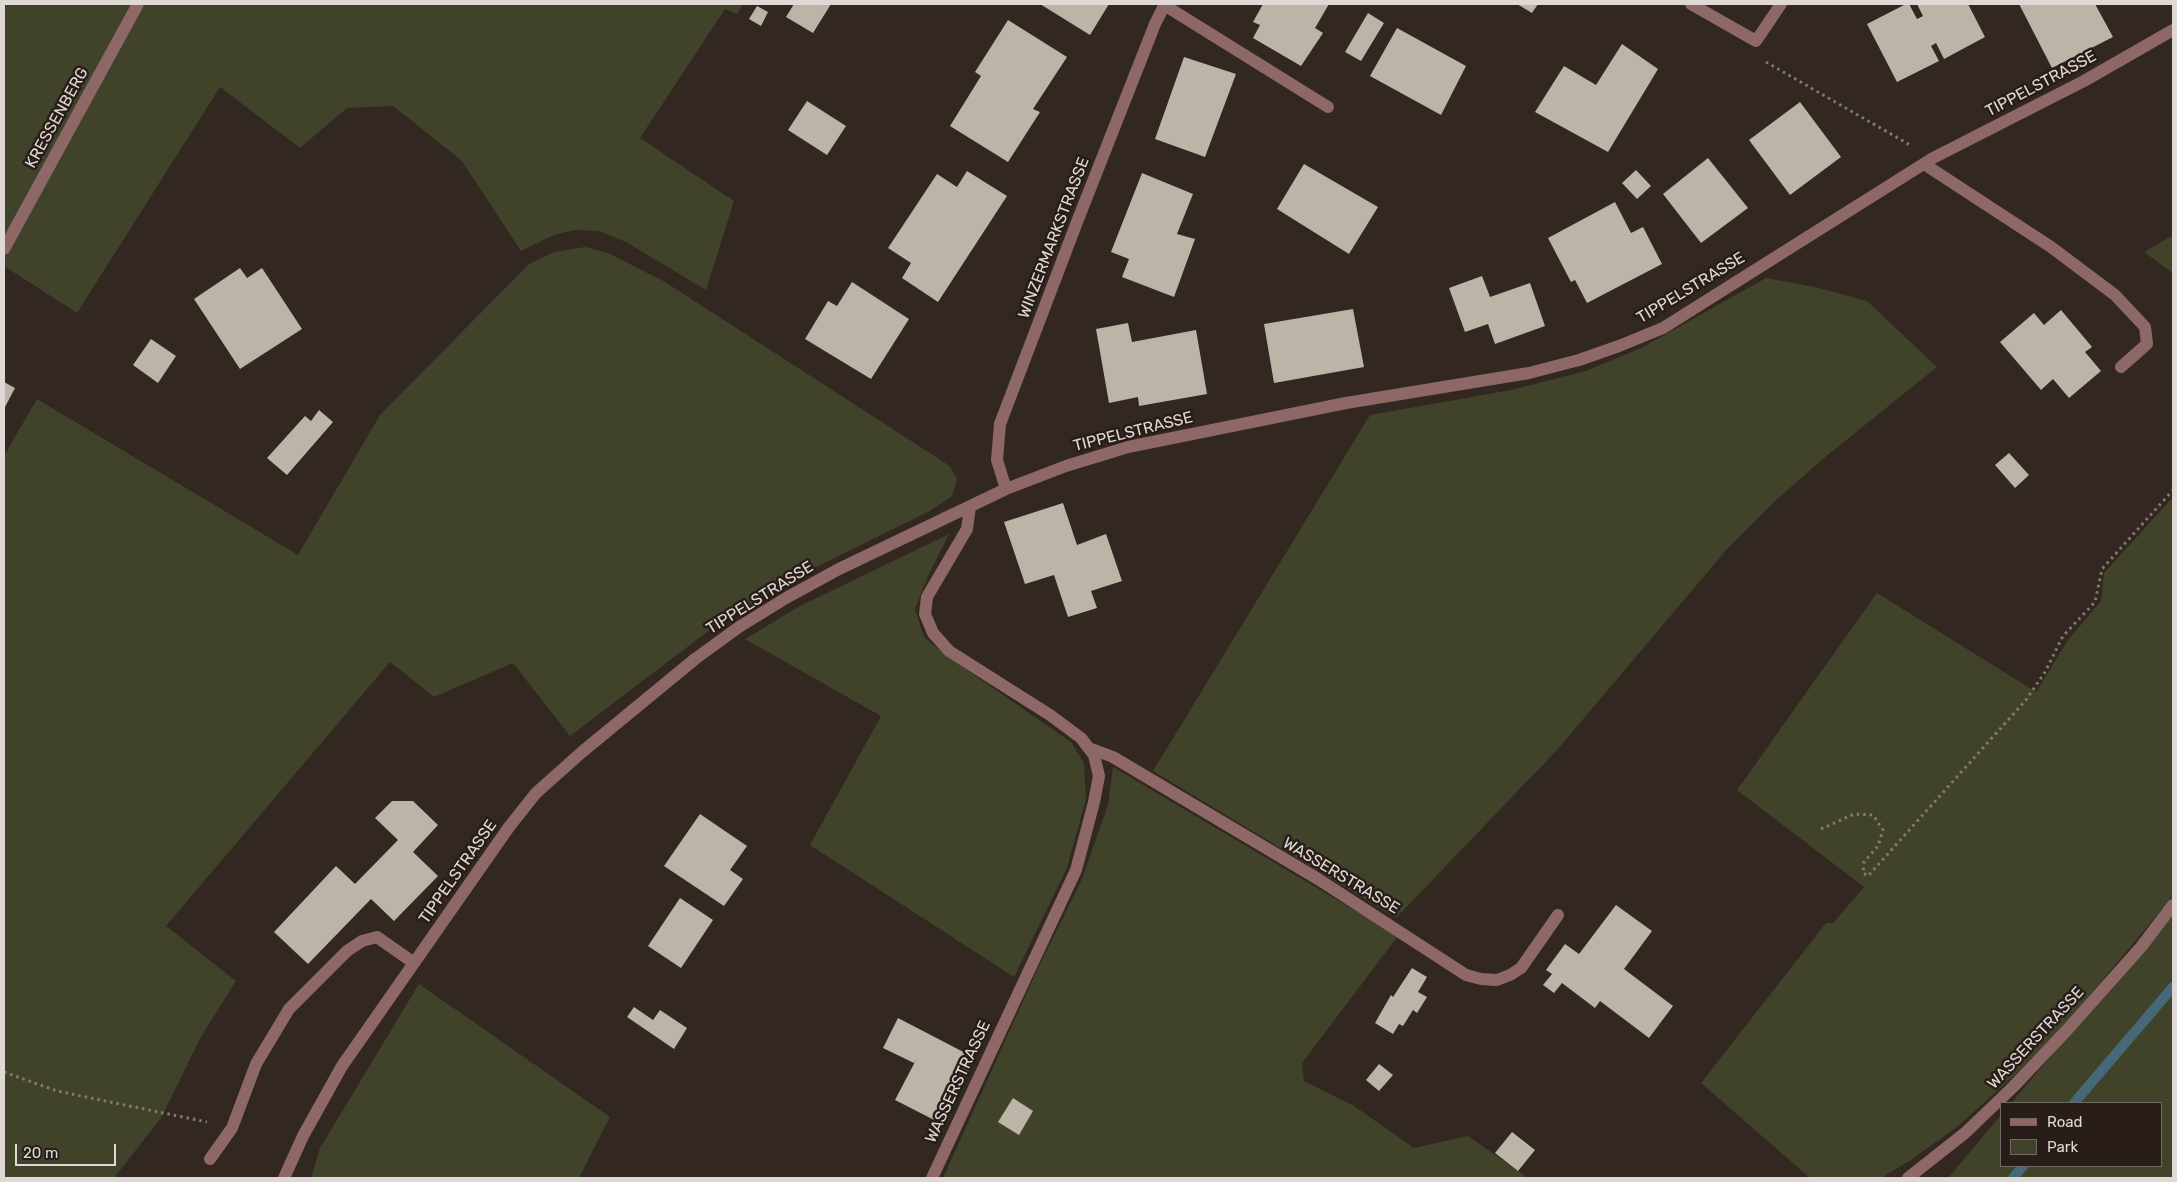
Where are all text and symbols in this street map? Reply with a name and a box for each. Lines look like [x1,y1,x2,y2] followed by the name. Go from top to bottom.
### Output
[1982,47,2100,121] street label: TIPPELSTRASSE
[21,64,93,172] street label: KRESSENBERG
[1014,155,1094,321] street label: WINZERMARKSTRASSE
[1634,248,1748,328] street label: TIPPELSTRASSE
[1071,408,1195,456] street label: TIPPELSTRASSE
[703,557,817,639] street label: TIPPELSTRASSE
[415,816,501,928] street label: TIPPELSTRASSE
[1279,834,1403,918] street label: WASSERSTRASSE
[1984,983,2088,1093] street label: WASSERSTRASSE
[921,1018,995,1146] street label: WASSERSTRASSE
[2000,1102,2162,1167] legend
[2047,1113,2083,1131] text: Road
[18,1134,119,1166] scale bar
[2047,1138,2078,1156] text: Park
[23,1144,58,1162] text: 20 m

